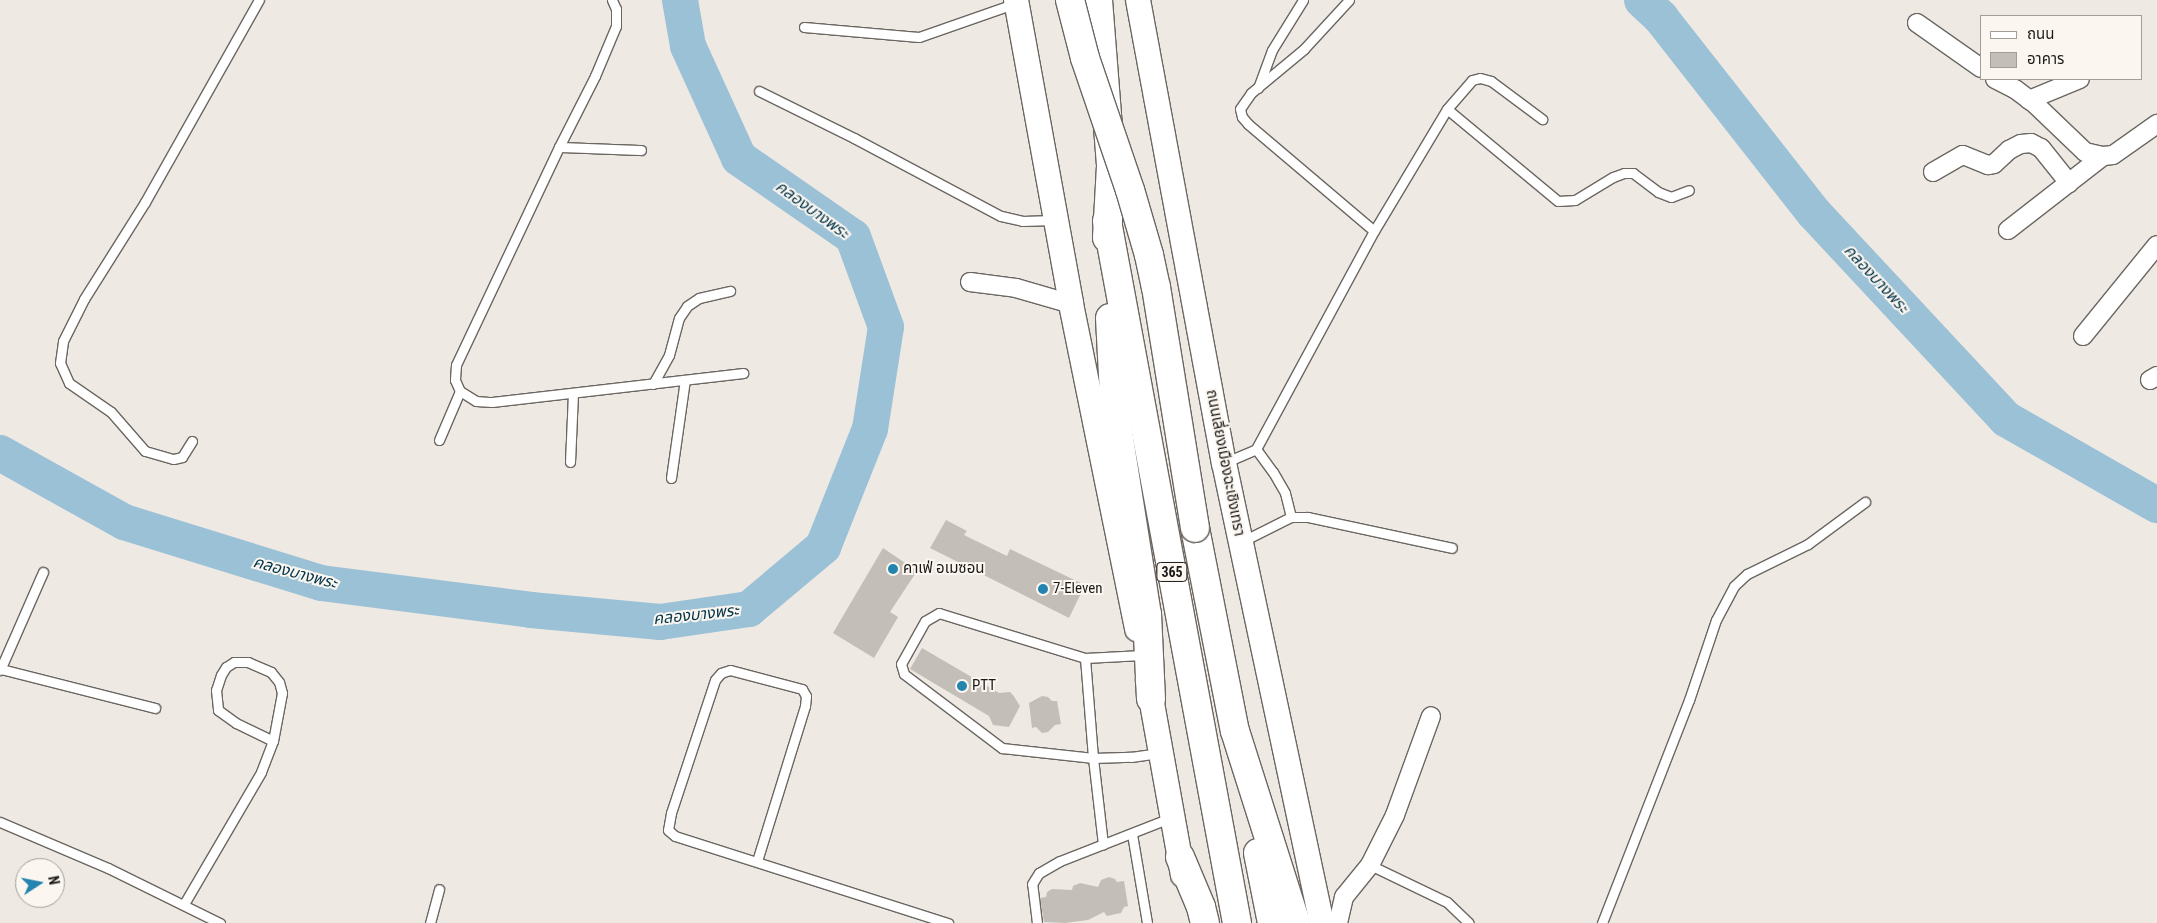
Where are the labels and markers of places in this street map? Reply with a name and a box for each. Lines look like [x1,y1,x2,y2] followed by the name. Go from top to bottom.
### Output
[903,560,985,578] place label: คาเฟ่ อเมซอน
[887,563,899,575] marker: คาเฟ่ อเมซอน
[1053,580,1103,598] place label: 7-Eleven
[1037,583,1049,595] marker: 7-Eleven
[972,677,996,695] place label: PTT
[956,680,968,692] marker: PTT

